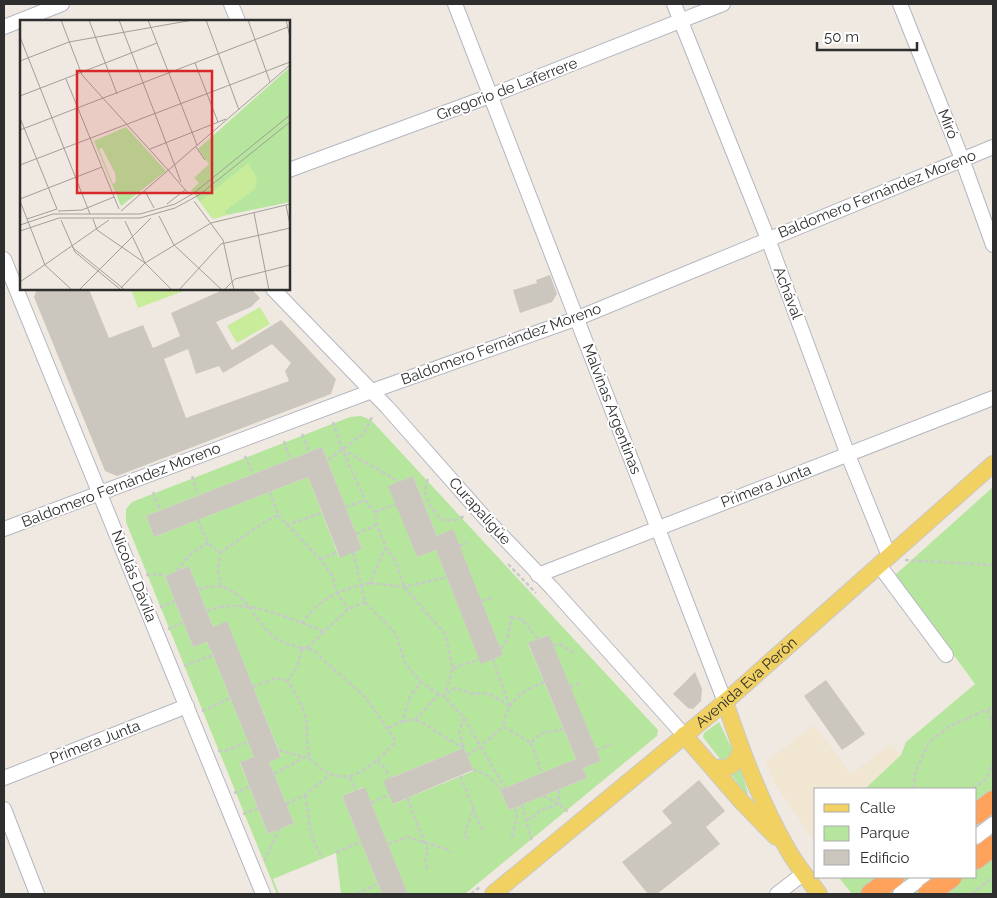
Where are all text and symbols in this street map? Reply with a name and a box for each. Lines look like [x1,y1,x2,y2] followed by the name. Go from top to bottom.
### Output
[20,20,290,290] inset map
[817,20,917,52] scale bar
[824,28,859,46] text: 50 m
[434,54,580,124] street label: Gregorio de Laferrere
[934,107,962,142] street label: Miró
[776,146,979,242] street label: Baldomero Fernández Moreno
[770,264,807,323] street label: Achával
[398,299,604,389] street label: Baldomero Fernández Moreno
[579,341,645,477] street label: Malvinas Argentinas
[19,439,223,531] street label: Baldomero Fernández Moreno
[718,461,814,511] street label: Primera Junta
[445,474,515,549] street label: Curapaligüe
[107,527,161,625] street label: Nicolás Dávila
[692,633,801,732] street label: Avenida Eva Perón
[47,717,143,767] street label: Primera Junta
[814,788,977,878] legend
[860,799,896,817] text: Calle
[860,824,910,842] text: Parque
[860,849,910,867] text: Edificio

